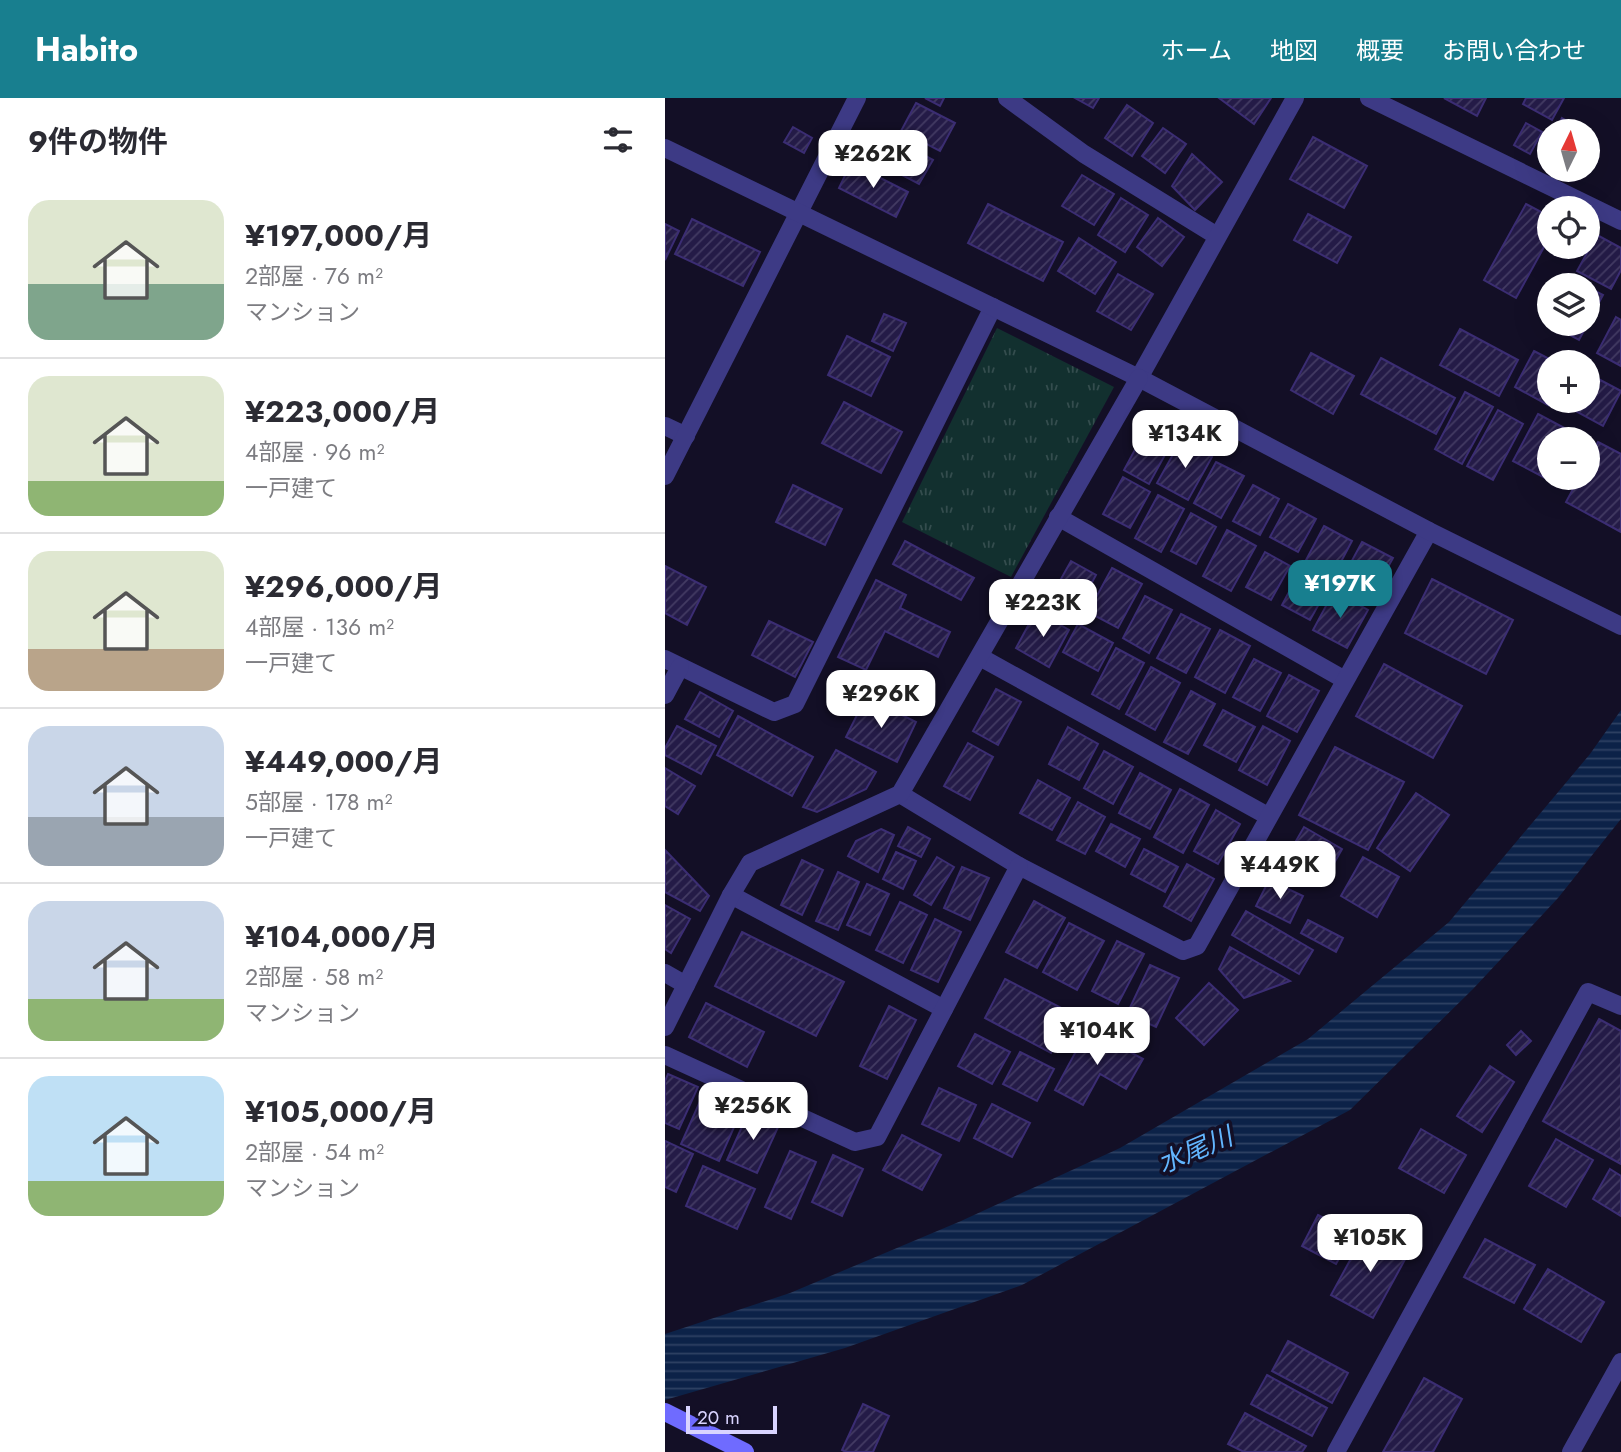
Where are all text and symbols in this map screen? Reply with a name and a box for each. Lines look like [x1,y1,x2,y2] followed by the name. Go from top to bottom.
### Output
[35,26,138,73] text: Habito
[1161,33,1232,68] text: ホーム
[1270,33,1318,68] text: 地図
[1356,33,1404,68] text: 概要
[1442,33,1586,68] text: お問い合わせ
[1537,119,1599,182] north arrow
[1537,119,1600,490] map controls
[28,120,168,163] text: 9件の物件
[599,121,637,159] icon: filters
[824,130,922,190] pin: ¥262K
[834,136,912,170] text: ¥262K
[1537,196,1600,259] button: locate
[245,214,432,257] text: ¥197,000/月
[84,228,168,312] icon: home
[245,259,383,293] text: 2部屋 · 76 m²
[1537,273,1600,336] button: layers
[245,295,360,329] text: マンション
[1537,350,1600,413] button: +
[245,390,440,433] text: ¥223,000/月
[84,404,168,488] icon: home
[1136,410,1234,470] pin: ¥134K
[1148,416,1222,450] text: ¥134K
[1537,427,1600,490] button: −
[245,435,384,469] text: 4部屋 · 96 m²
[245,471,337,505] text: 一戸建て
[1291,560,1389,620] pin: ¥197K
[245,565,442,608] text: ¥296,000/月
[1304,566,1376,600] text: ¥197K
[84,579,168,663] icon: home
[994,580,1092,639] pin: ¥223K
[1005,585,1081,619] text: ¥223K
[245,610,394,644] text: 4部屋 · 136 m²
[245,646,337,680] text: 一戸建て
[832,670,930,730] pin: ¥296K
[842,676,920,710] text: ¥296K
[245,740,442,783] text: ¥449,000/月
[84,754,168,838] icon: home
[245,785,392,819] text: 5部屋 · 178 m²
[245,821,337,855] text: 一戸建て
[1231,842,1329,901] pin: ¥449K
[1241,847,1319,881] text: ¥449K
[245,915,439,958] text: ¥104,000/月
[84,929,168,1013] icon: home
[245,960,383,994] text: 2部屋 · 58 m²
[245,996,360,1030] text: マンション
[1048,1007,1146,1067] pin: ¥104K
[1060,1013,1134,1047] text: ¥104K
[704,1082,802,1142] pin: ¥256K
[715,1088,791,1122] text: ¥256K
[245,1090,437,1133] text: ¥105,000/月
[84,1104,168,1188] icon: home
[1152,1116,1241,1183] water label: 水尾川
[245,1135,384,1169] text: 2部屋 · 54 m²
[245,1171,360,1205] text: マンション
[1321,1214,1419,1274] pin: ¥105K
[1333,1220,1407,1254] text: ¥105K
[686,1403,777,1435] scale bar
[697,1404,740,1431] text: 20 m

